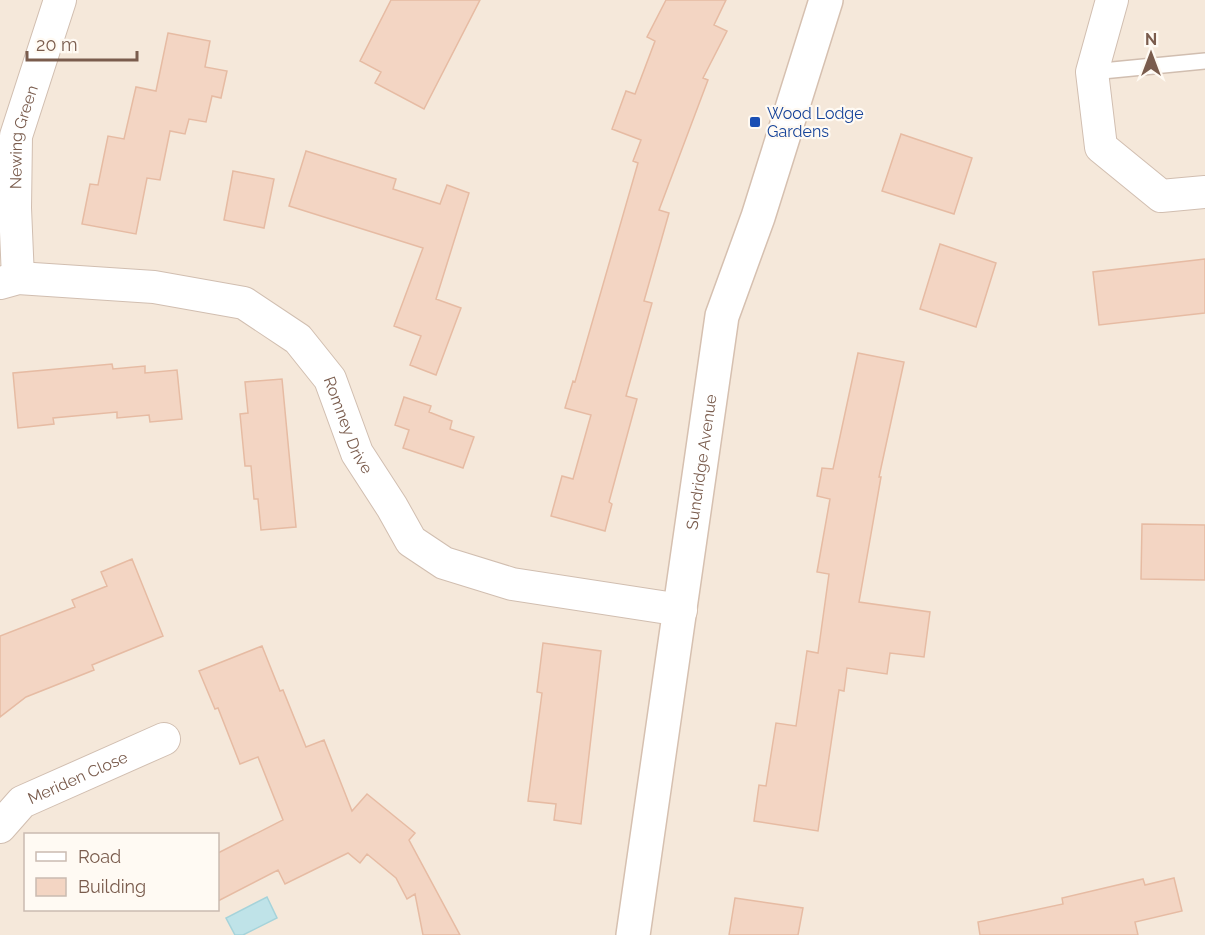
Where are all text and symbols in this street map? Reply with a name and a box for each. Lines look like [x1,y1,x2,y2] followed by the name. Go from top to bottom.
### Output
[27,24,136,62] scale bar
[1121,24,1181,84] north arrow
[1145,30,1157,49] text: N
[36,34,78,55] text: 20 m
[6,83,42,189] street label: Newing Green
[767,104,864,141] place label: Wood Lodge Gardens
[748,115,762,129] marker: Wood Lodge Gardens
[320,374,377,477] street label: Romney Drive
[682,393,721,531] street label: Sundridge Avenue
[25,747,131,808] street label: Meriden Close
[24,833,219,911] legend
[78,846,121,867] text: Road
[78,876,146,897] text: Building

